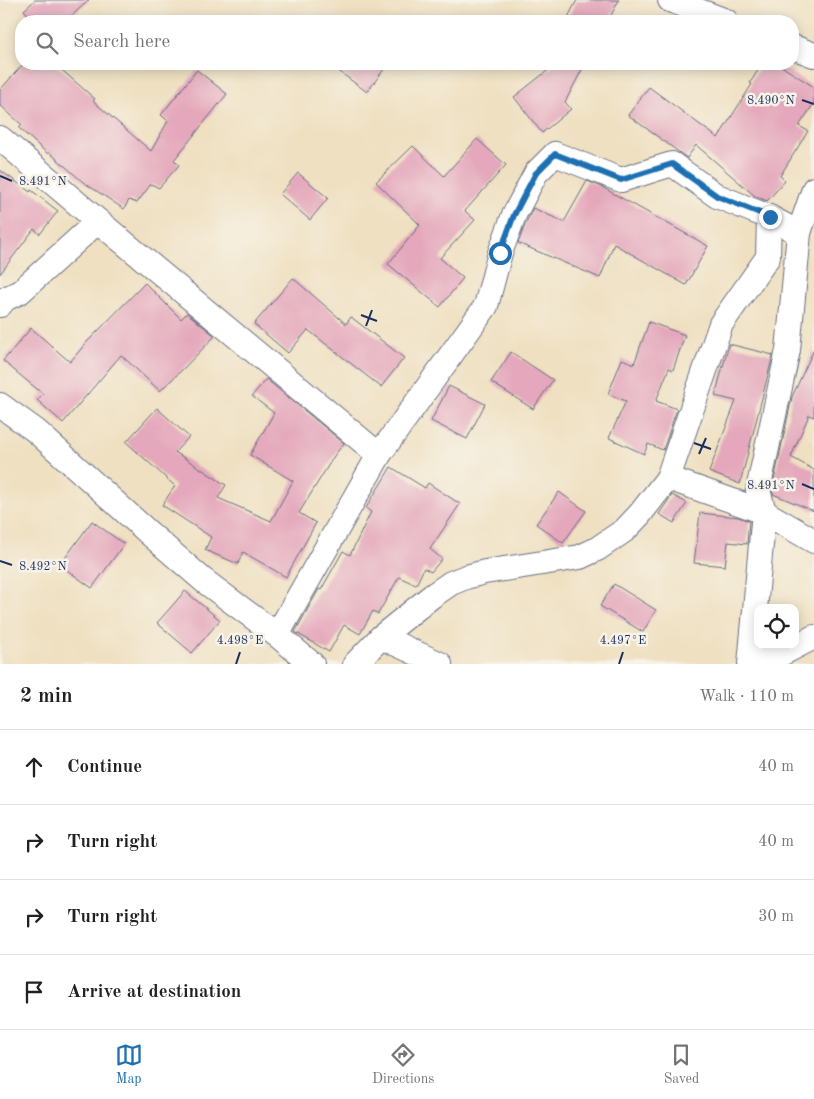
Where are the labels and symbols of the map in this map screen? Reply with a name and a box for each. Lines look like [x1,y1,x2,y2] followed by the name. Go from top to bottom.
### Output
[747,95,795,107] text: 8.490°N
[19,176,67,188] text: 8.491°N
[759,206,782,229] route end
[489,242,512,265] route start
[747,480,795,492] text: 8.491°N
[19,561,67,573] text: 8.492°N
[217,635,263,647] text: 4.498°E
[600,635,646,647] text: 4.497°E

